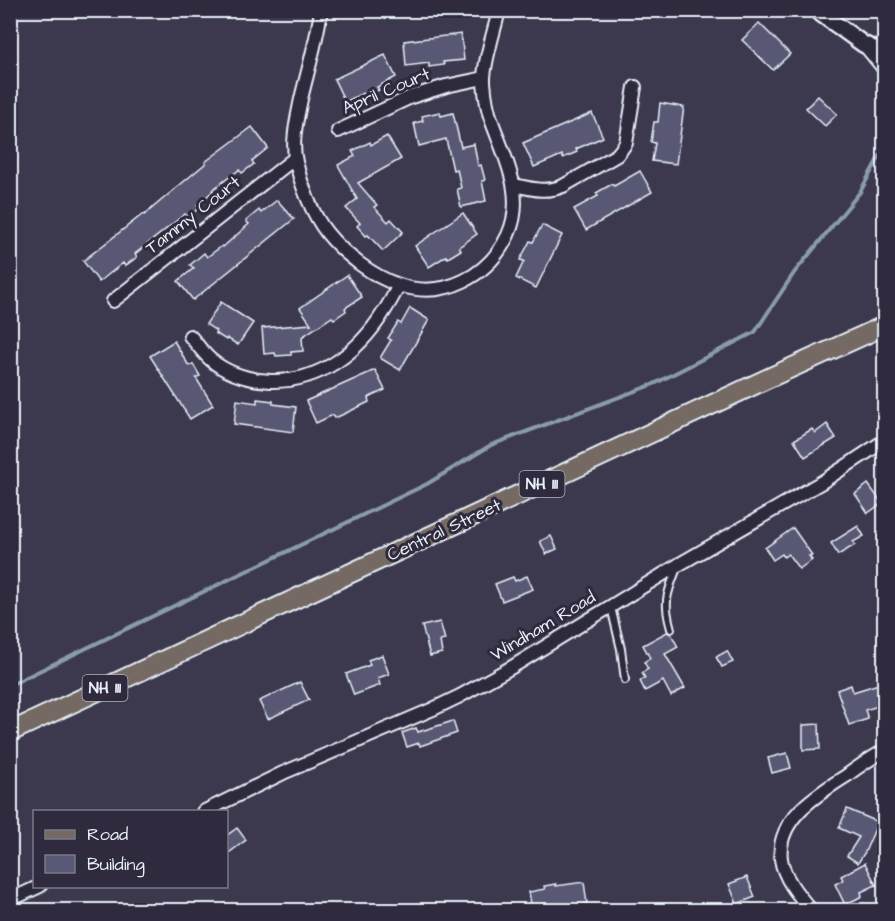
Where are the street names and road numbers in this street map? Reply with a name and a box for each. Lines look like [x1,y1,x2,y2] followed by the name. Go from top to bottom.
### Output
[338,61,435,121] street label: April Court
[140,169,247,261] street label: Tammy Court
[520,471,564,497] road number: NH 111
[383,492,506,567] street label: Central Street
[486,585,600,667] street label: Windham Road
[82,675,128,701] road number: NH 111

